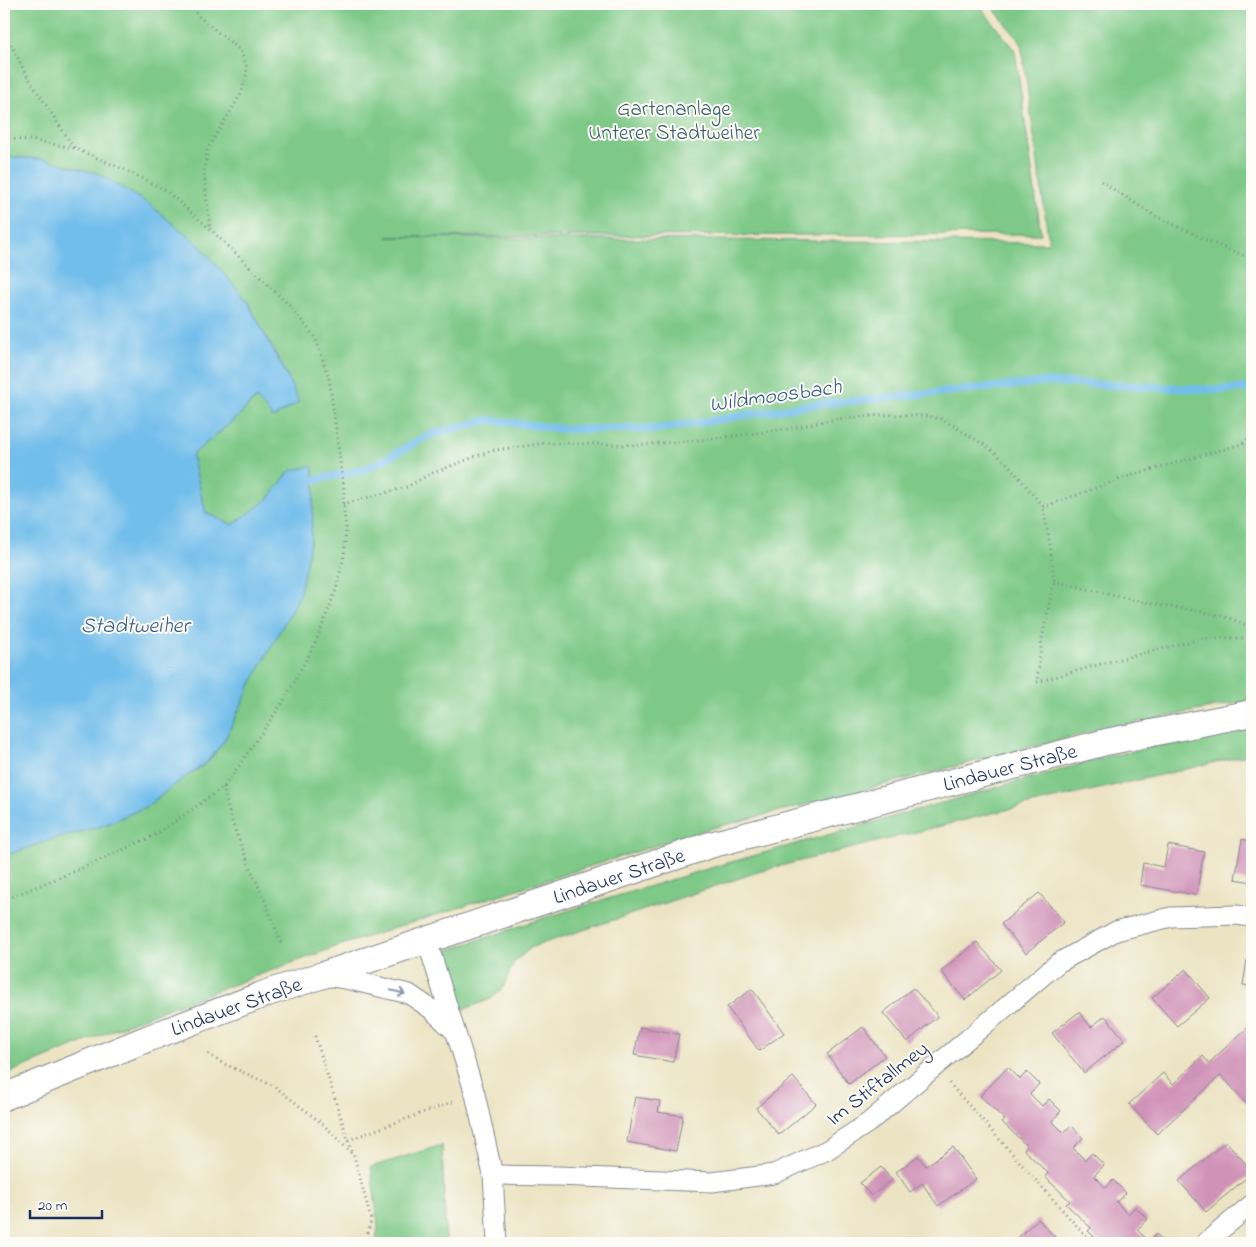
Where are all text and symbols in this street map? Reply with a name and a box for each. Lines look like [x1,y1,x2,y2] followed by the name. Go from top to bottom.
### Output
[588,95,760,149] park label: Gartenanlage Unterer Stadtweiher
[707,372,844,422] water label: Wildmoosbach
[81,611,192,643] water label: Stadtweiher
[940,737,1081,801] street label: Lindauer Straße
[550,841,690,914] street label: Lindauer Straße
[167,970,307,1045] street label: Lindauer Straße
[389,988,405,997] one-way arrow
[821,1035,937,1136] street label: Im Stiftallmey
[30,1187,102,1219] scale bar
[38,1195,68,1217] text: 20 m

